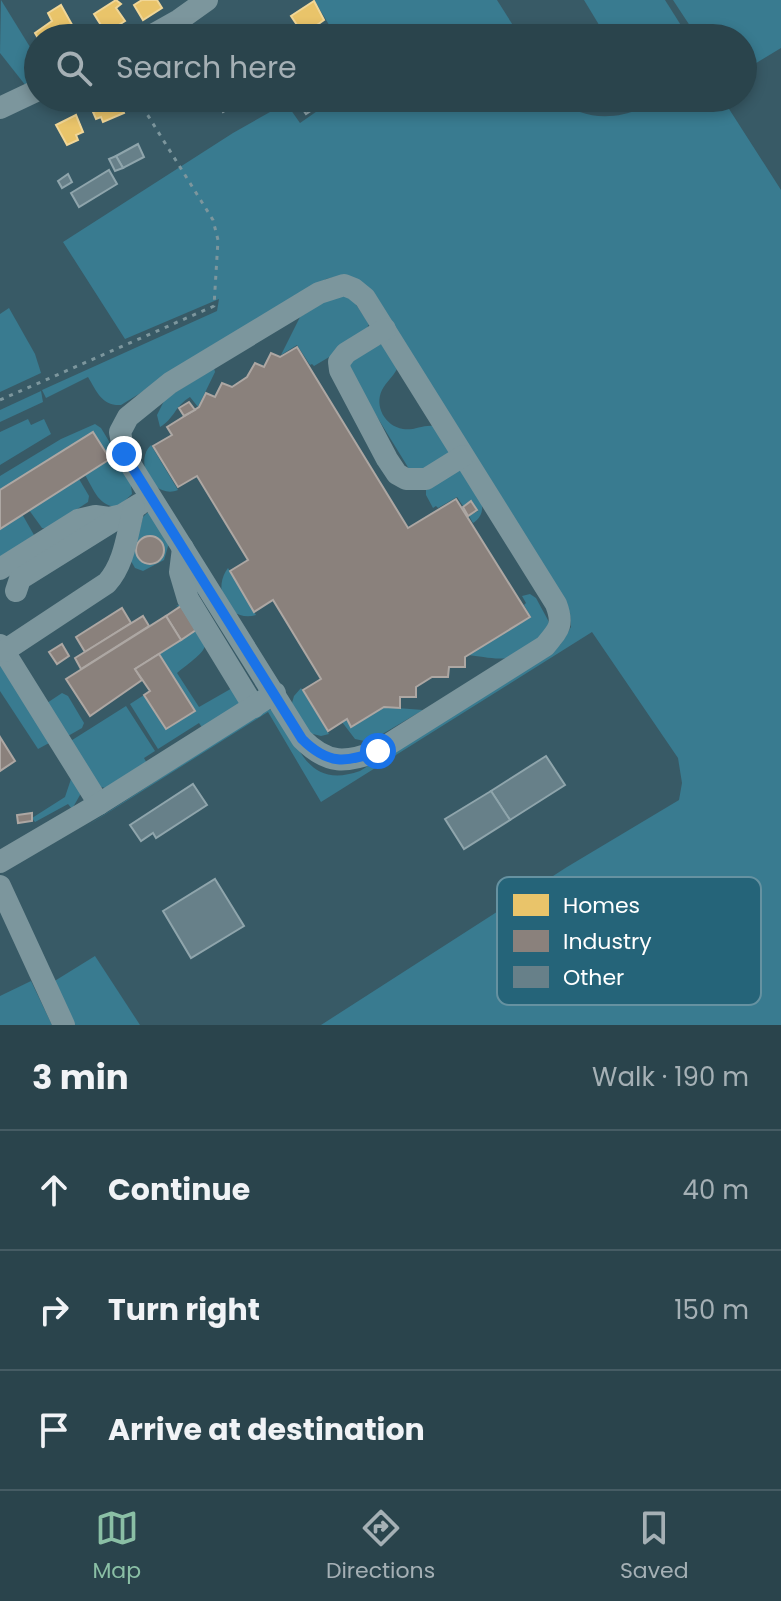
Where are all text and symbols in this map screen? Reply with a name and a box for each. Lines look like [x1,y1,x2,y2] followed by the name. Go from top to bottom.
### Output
[24,24,757,112] search box
[52,46,96,90] icon: search
[116,46,297,89] text: Search here
[106,436,142,472] route end
[360,733,396,769] route start
[497,877,761,1005] legend
[563,890,640,921] text: Homes
[563,926,652,957] text: Industry
[563,962,624,993] text: Other
[32,1053,129,1101] text: 3 min
[592,1059,749,1095] text: Walk · 190 m
[32,1168,76,1212] icon: ahead
[108,1168,250,1211] text: Continue
[683,1172,749,1208] text: 40 m
[32,1288,76,1332] icon: right
[108,1288,260,1331] text: Turn right
[674,1292,749,1328] text: 150 m
[32,1408,76,1452] icon: arrive
[108,1408,425,1451] text: Arrive at destination
[92,1506,141,1587] tab: Map
[326,1506,435,1587] tab: Directions
[620,1506,689,1587] tab: Saved

